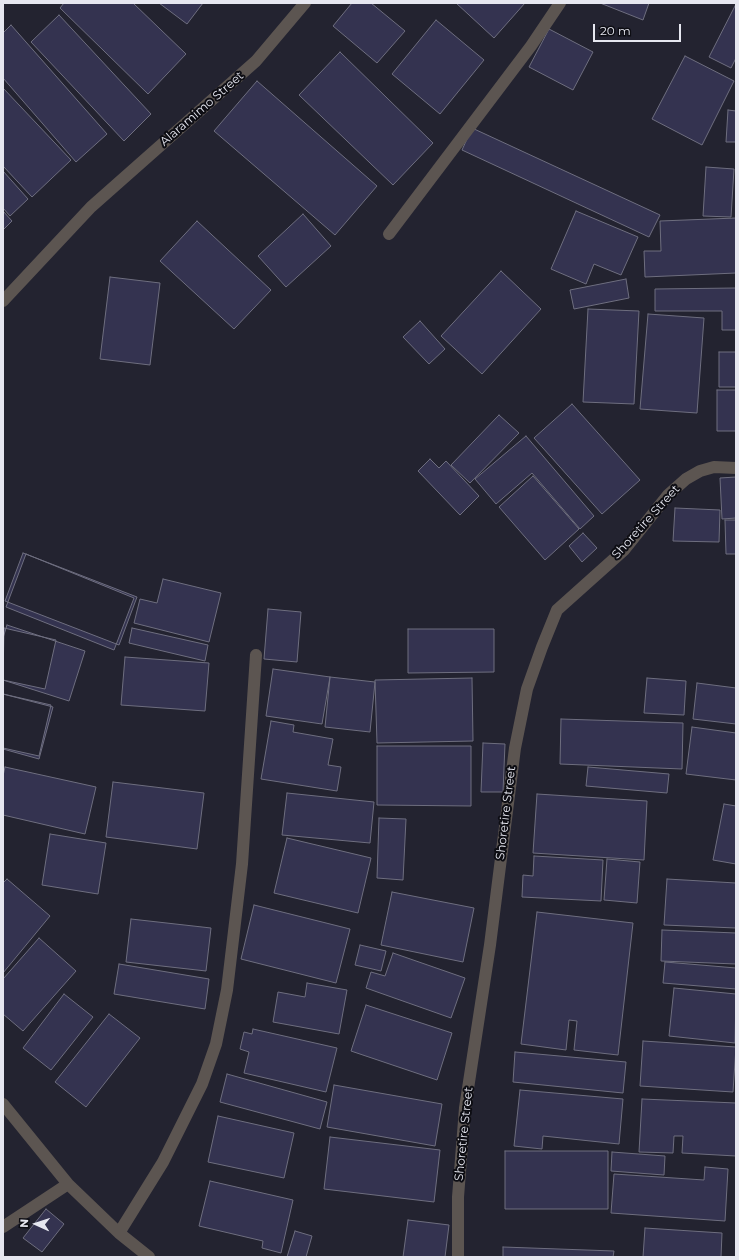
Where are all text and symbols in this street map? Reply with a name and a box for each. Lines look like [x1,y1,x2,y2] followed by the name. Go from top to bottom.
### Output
[595,16,683,42] scale bar
[600,23,631,38] text: 20 m
[157,69,247,149] street label: Alaramimo Street
[609,482,683,562] street label: Shoretire Street
[493,765,519,861] street label: Shoretire Street
[452,1086,476,1182] street label: Shoretire Street
[16,1204,56,1244] north arrow
[17,1219,31,1228] text: N

